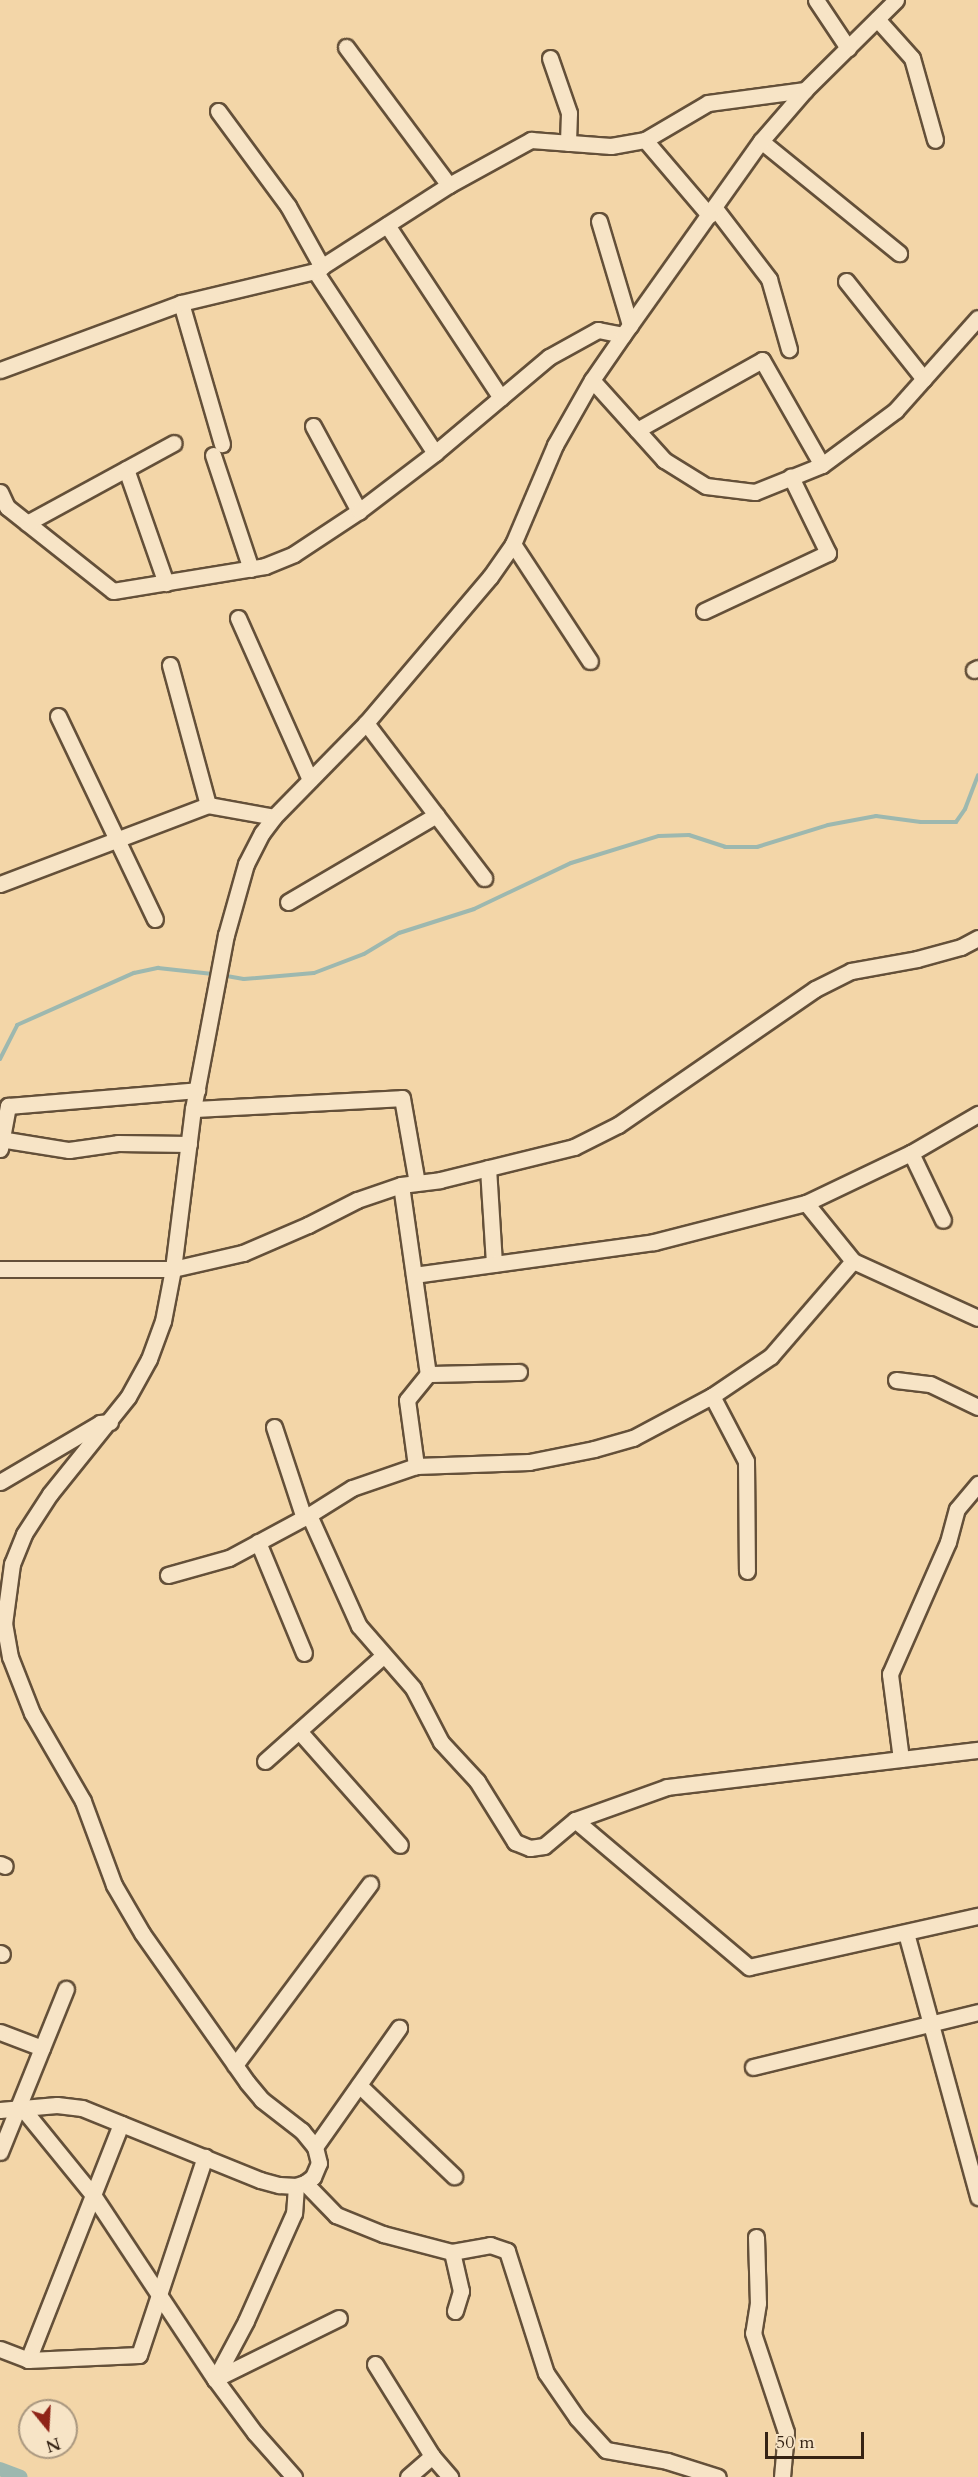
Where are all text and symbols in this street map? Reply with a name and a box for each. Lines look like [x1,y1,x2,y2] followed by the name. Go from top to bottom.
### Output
[18,2399,78,2459] north arrow
[768,2420,867,2458] scale bar
[776,2430,815,2455] text: 50 m
[43,2432,63,2457] text: N

